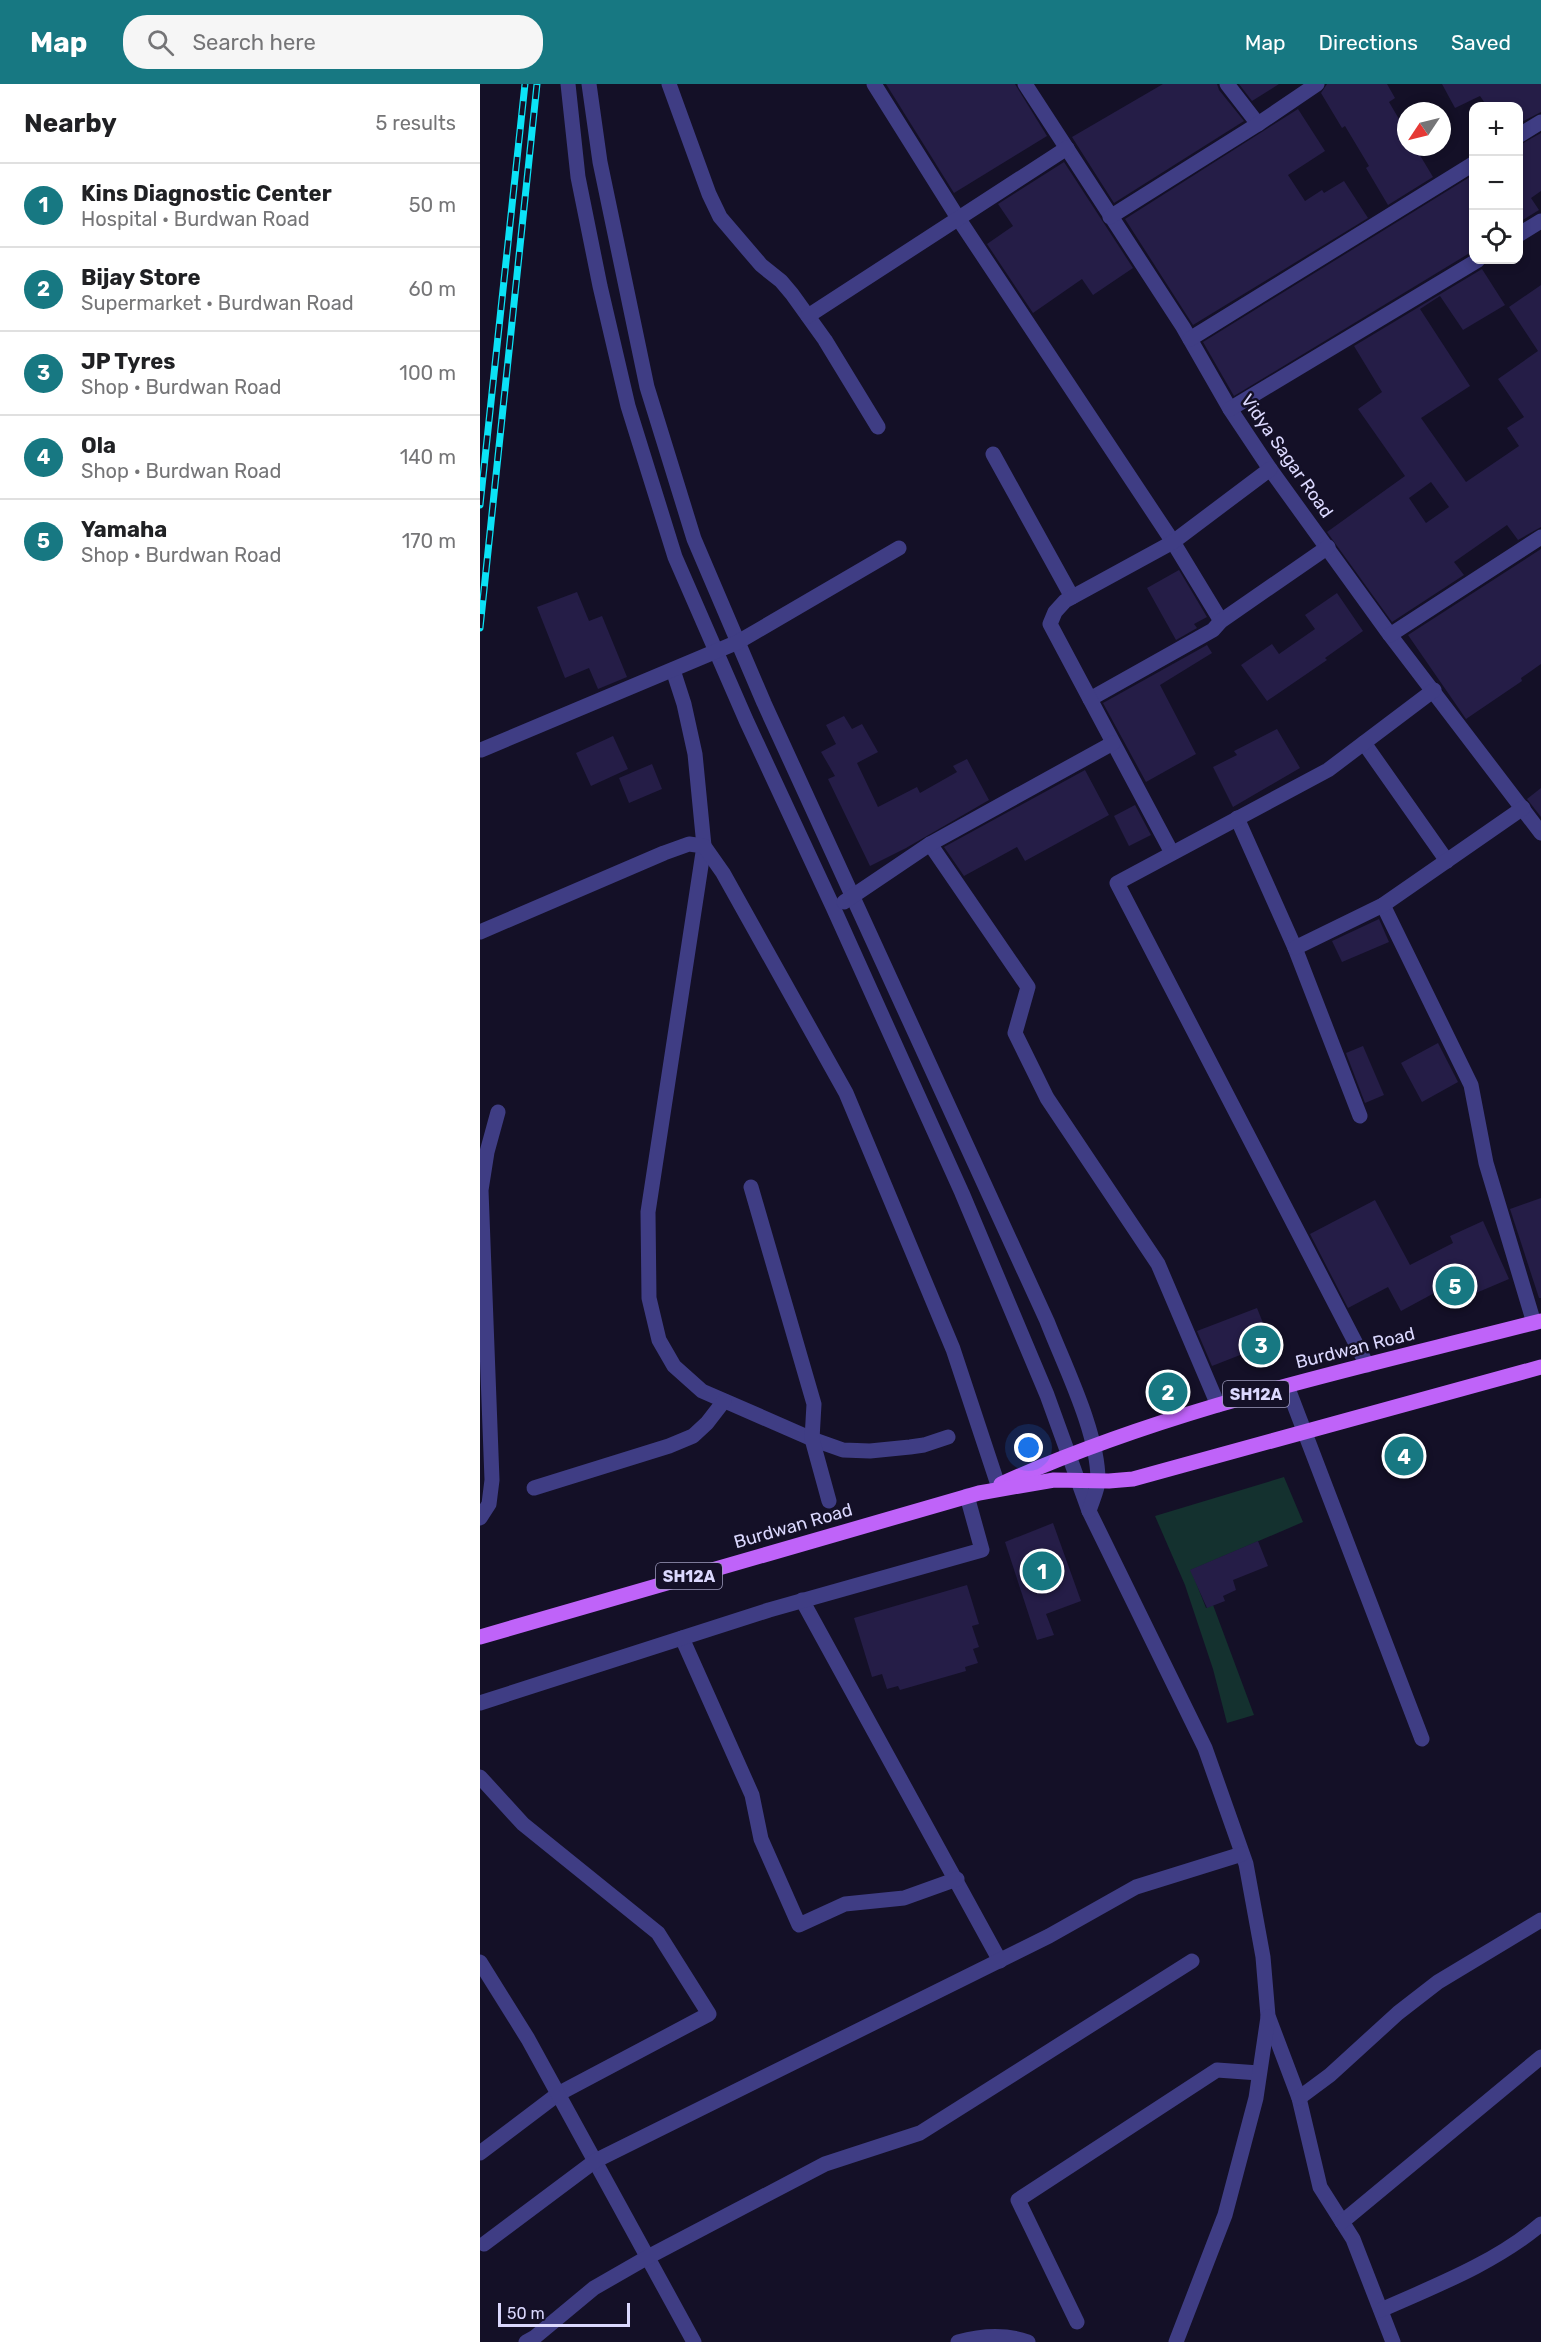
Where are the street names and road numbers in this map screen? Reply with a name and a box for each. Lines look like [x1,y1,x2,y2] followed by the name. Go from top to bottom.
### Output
[1236,390,1338,522] street label: Vidya Sagar Road
[1293,1323,1417,1373] street label: Burdwan Road
[1223,1381,1289,1407] road number: SH12A
[731,1499,855,1553] street label: Burdwan Road
[656,1563,722,1589] road number: SH12A

